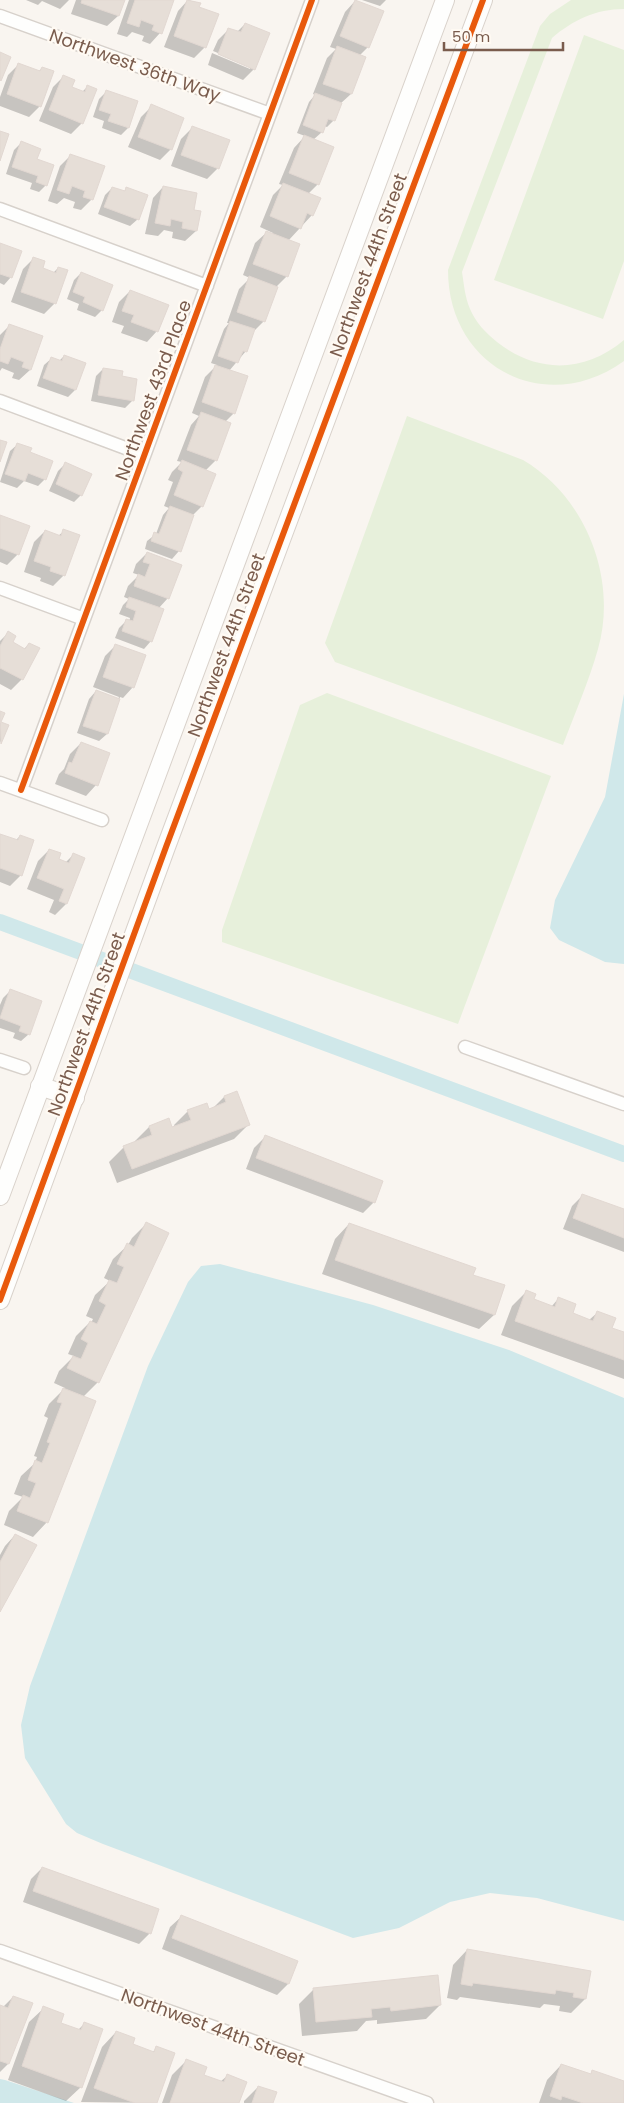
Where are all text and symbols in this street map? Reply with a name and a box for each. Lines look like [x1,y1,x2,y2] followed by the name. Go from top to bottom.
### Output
[444,20,563,52] scale bar
[46,22,224,108] street label: Northwest 36th Way
[452,26,490,47] text: 50 m
[323,170,413,360] street label: Northwest 44th Street
[109,296,197,484] street label: Northwest 43rd Place
[181,550,271,740] street label: Northwest 44th Street
[41,929,131,1119] street label: Northwest 44th Street
[118,1982,308,2072] street label: Northwest 44th Street

